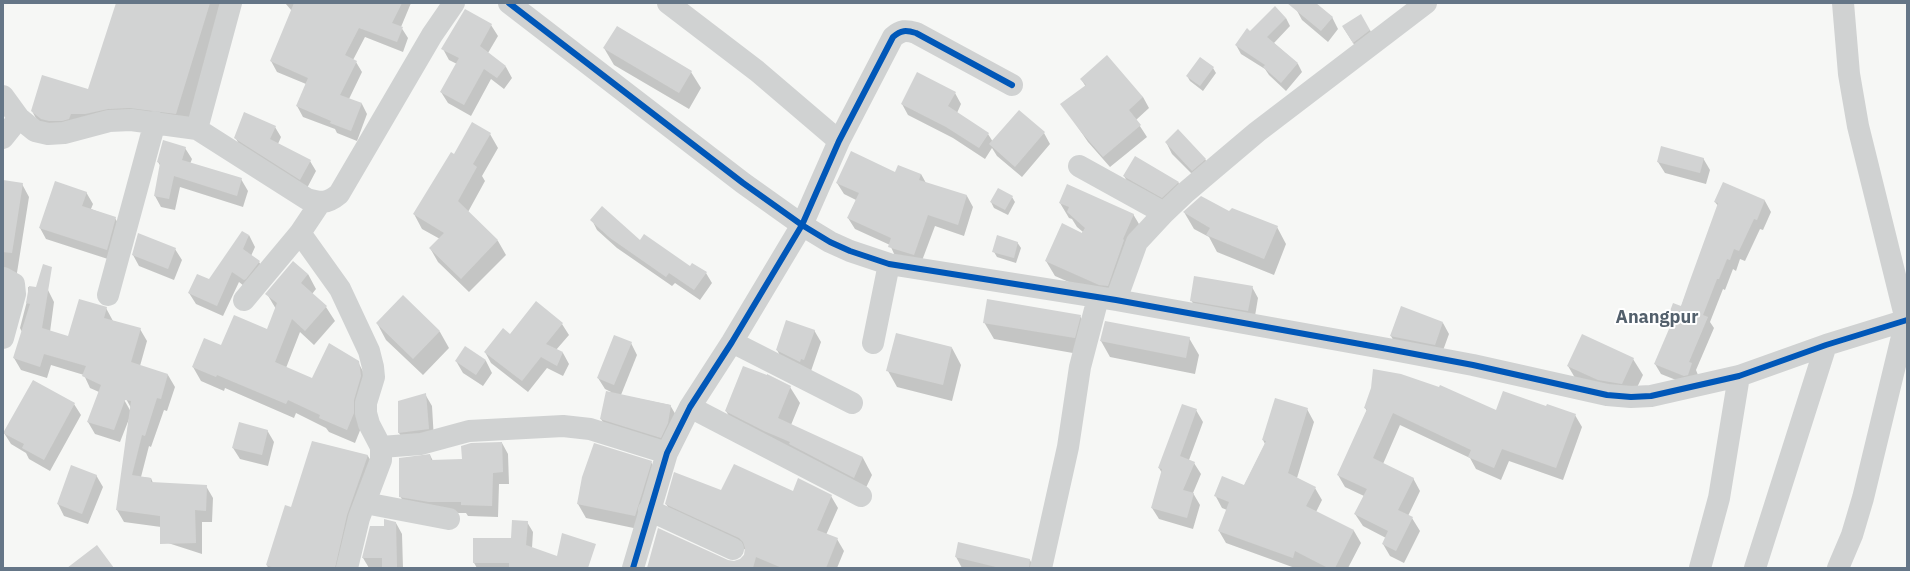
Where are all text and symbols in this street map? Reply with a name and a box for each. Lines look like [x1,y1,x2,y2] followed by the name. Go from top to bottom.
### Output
[1616,307,1698,329] district label: Anangpur

